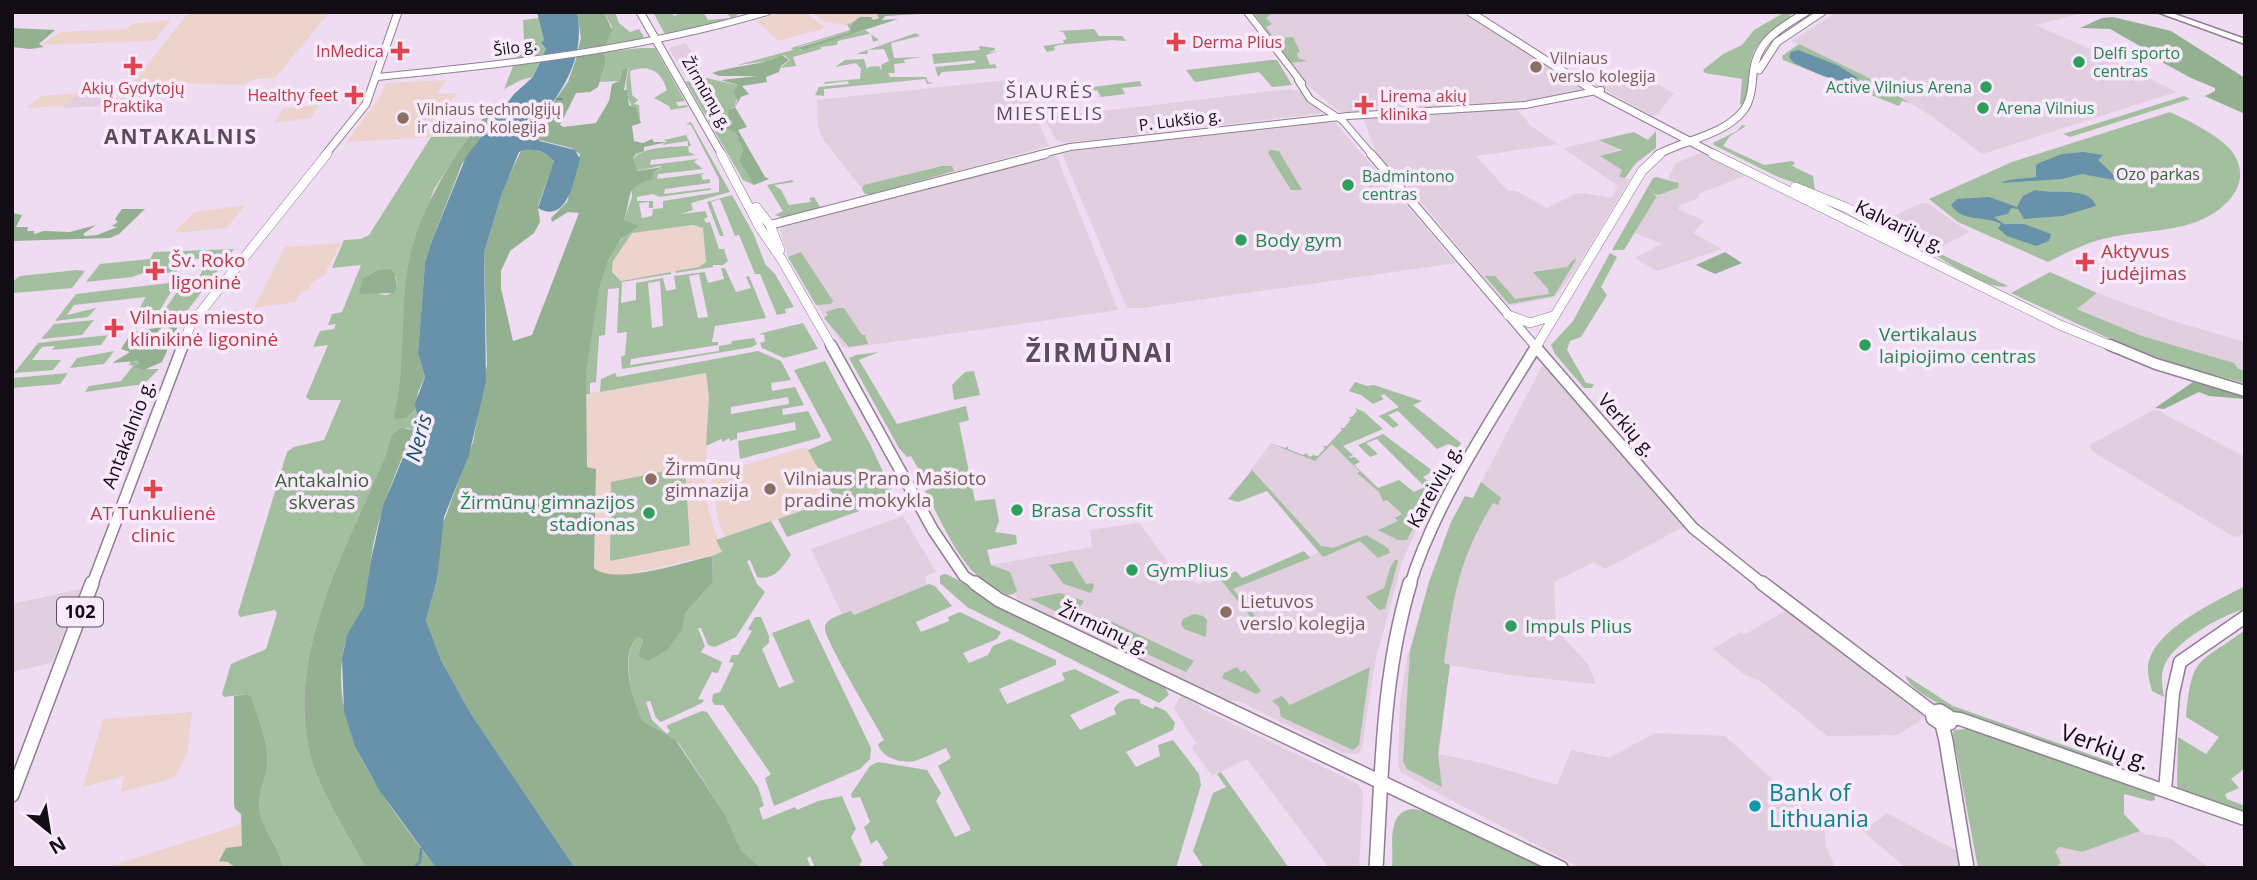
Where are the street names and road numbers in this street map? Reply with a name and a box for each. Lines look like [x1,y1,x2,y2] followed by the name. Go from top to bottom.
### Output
[492,33,538,61] street label: Šilo g.
[677,52,737,134] street label: Žirmūnų g.
[1138,104,1222,136] street label: P. Lukšio g.
[1851,193,1949,259] street label: Kalvarijų g.
[95,376,161,492] street label: Antakalnio g.
[1592,388,1662,462] street label: Verkių g.
[1400,440,1468,532] street label: Kareivių g.
[1055,596,1153,660] street label: Žirmūnų g.
[57,598,103,626] road number: 102
[2056,715,2154,777] street label: Verkių g.

